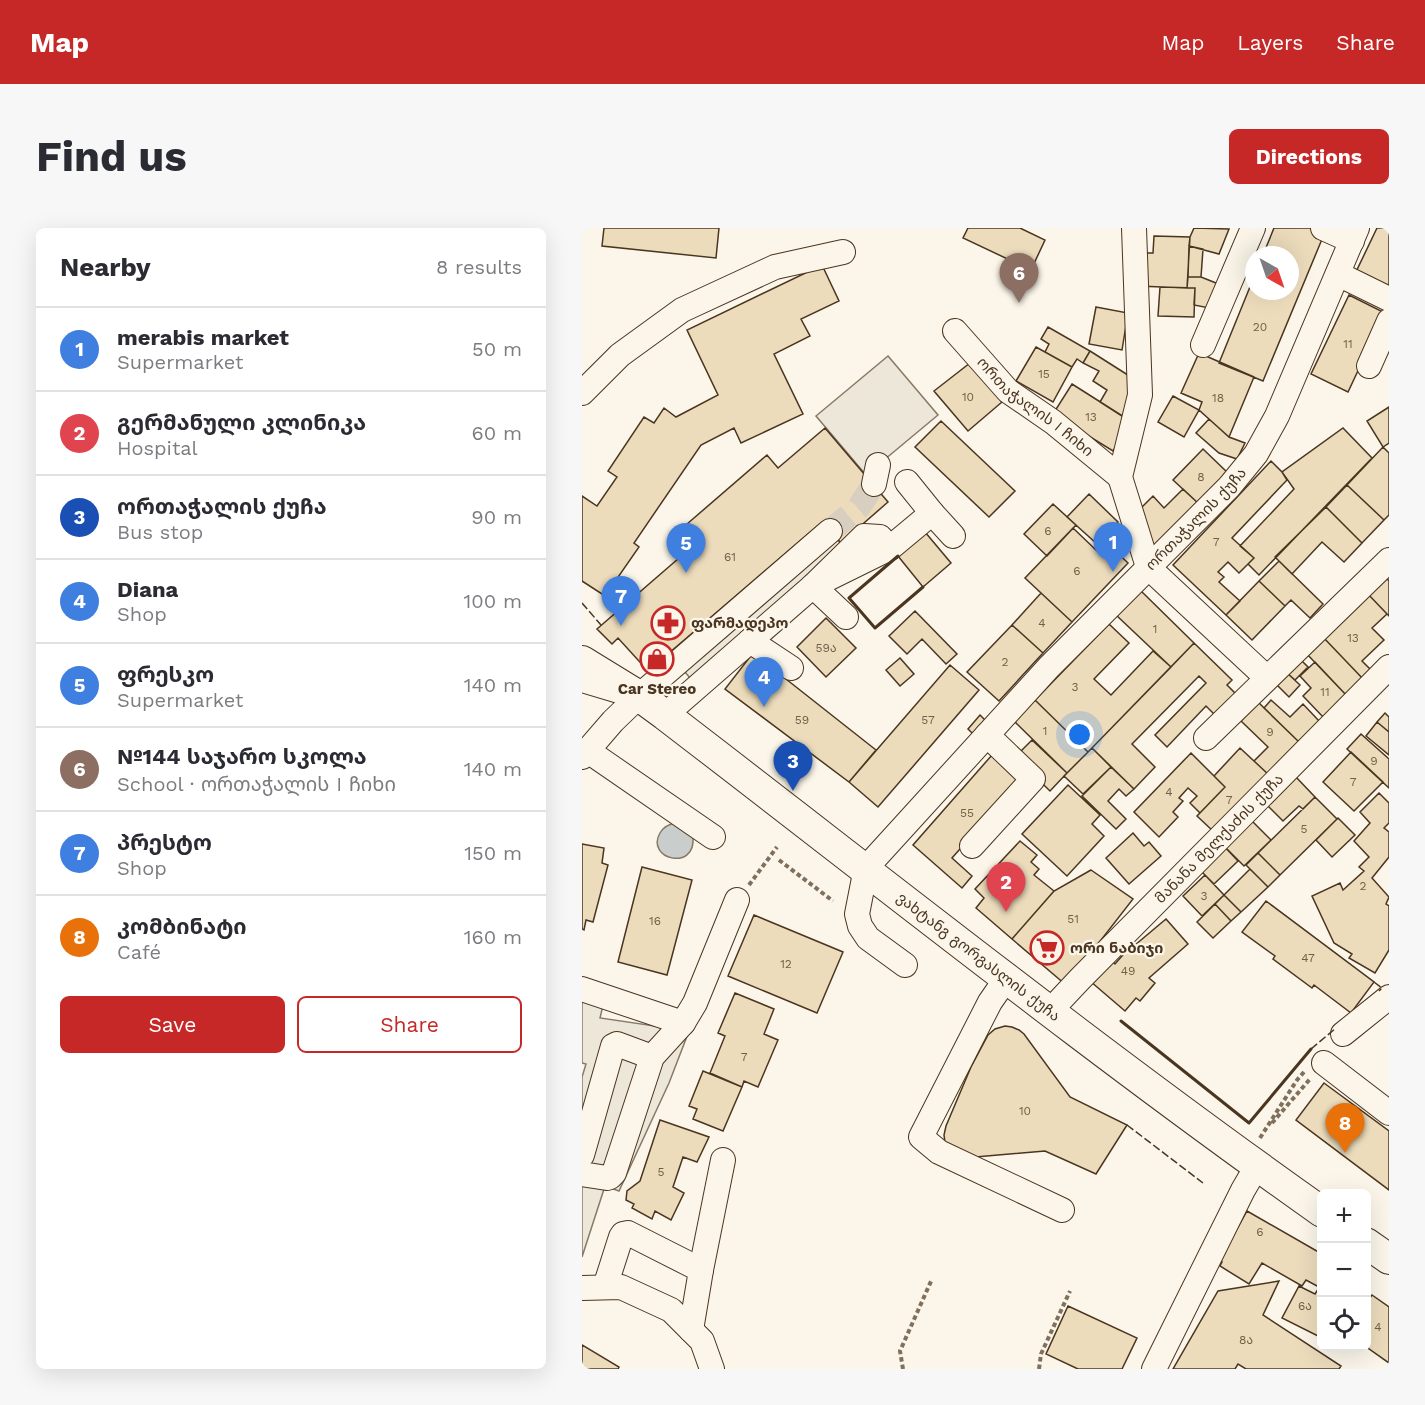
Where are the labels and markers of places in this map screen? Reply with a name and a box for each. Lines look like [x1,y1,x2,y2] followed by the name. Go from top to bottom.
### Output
[1000,254,1038,303] pin: 6
[1094,522,1132,572] pin: 1
[666,524,706,573] pin: 5
[602,576,640,626] pin: 7
[650,605,686,641] pharmacy icon: ფარმადეპო
[691,614,788,632] place label: ფარმადეპო
[639,641,675,677] shop icon: Car Stereo
[744,658,783,707] pin: 4
[618,680,696,698] place label: Car Stereo
[774,742,812,791] pin: 3
[986,862,1026,912] pin: 2
[1029,930,1065,966] supermarket icon: ორი ნაბიჯი
[1070,939,1163,957] place label: ორი ნაბიჯი
[1326,1104,1365,1153] pin: 8

